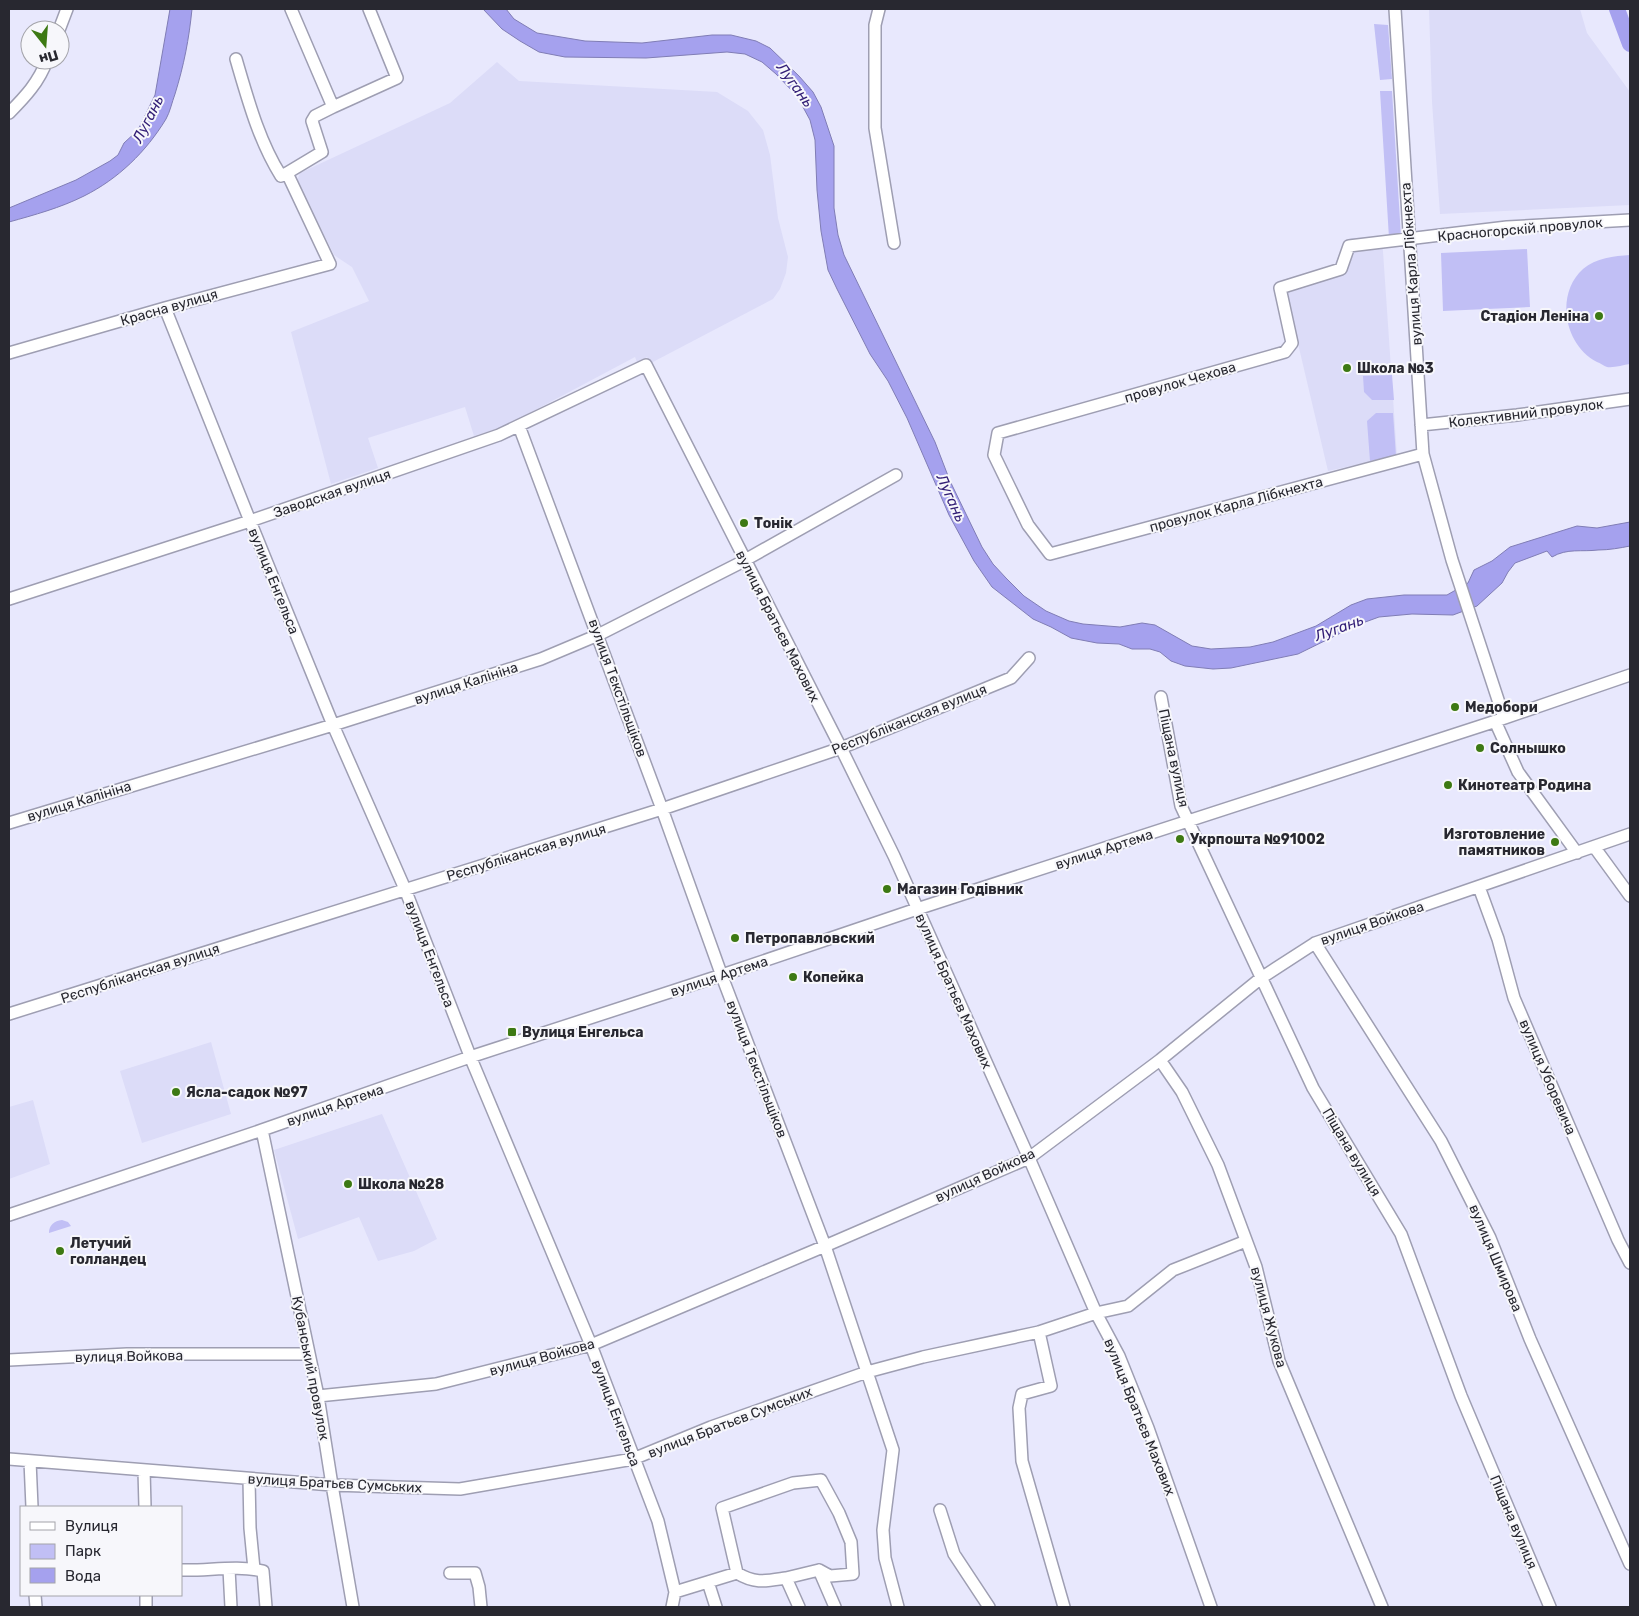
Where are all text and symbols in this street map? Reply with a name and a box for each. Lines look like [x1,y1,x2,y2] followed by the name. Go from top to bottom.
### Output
[20,20,70,70] north arrow
[37,46,60,68] text: Пн
[772,58,817,111] water label: Лугань
[128,92,168,147] water label: Лугань
[1397,182,1426,346] street label: вулиця Карла Лібкнехта
[1437,214,1604,245] street label: Красногорскій провулок
[119,285,220,329] street label: Красна вулиця
[1480,308,1589,325] place label: Стадіон Леніна
[1593,310,1605,322] marker: Стадіон Леніна
[1123,358,1238,407] street label: провулок Чехова
[1357,360,1434,377] place label: Школа №3
[1341,362,1353,374] marker: Школа №3
[1448,396,1605,431] street label: Колективний провулок
[271,465,393,521] street label: Заводская вулиця
[932,470,970,525] water label: Лугань
[1148,473,1325,536] street label: провулок Карла Лібкнехта
[754,515,793,532] place label: Тонік
[738,517,750,529] marker: Тонік
[245,526,303,637] street label: вулиця Енгельса
[732,547,823,705] street label: вулиця Братьєв Махових
[1311,611,1366,645] water label: Лугань
[585,617,650,760] street label: вулиця Тєкстільщіков
[412,659,520,708] street label: вулиця Калініна
[829,681,989,758] street label: Рєспубліканская вулиця
[1465,699,1538,716] place label: Медобори
[1449,701,1461,713] marker: Медобори
[1155,707,1192,809] street label: Піщана вулиця
[1490,740,1566,757] place label: Солнышко
[1474,742,1486,754] marker: Солнышко
[1458,777,1591,794] place label: Кинотеатр Родина
[25,778,133,825] street label: вулиця Калініна
[1442,779,1454,791] marker: Кинотеатр Родина
[444,820,608,885] street label: Рєспубліканская вулиця
[1053,826,1155,873] street label: вулиця Артема
[1443,826,1545,859] place label: Изготовление памятников
[1190,831,1325,848] place label: Укрпошта №91002
[1174,833,1186,845] marker: Укрпошта №91002
[1549,836,1561,848] marker: Изготовление памятников
[897,881,1024,898] place label: Магазин Годівник
[881,883,893,895] marker: Магазин Годівник
[1318,898,1426,949] street label: вулиця Войкова
[401,899,458,1010] street label: вулиця Енгельса
[912,911,996,1072] street label: вулиця Братьєв Махових
[745,930,875,947] place label: Петропавловский
[729,932,741,944] marker: Петропавловский
[59,940,222,1007] street label: Рєспубліканская вулиця
[668,953,770,1000] street label: вулиця Артема
[803,969,864,986] place label: Копейка
[787,971,799,983] marker: Копейка
[722,998,791,1140] street label: вулиця Тєкстільщіков
[1516,1017,1580,1138] street label: вулиця Уборевича
[522,1024,644,1041] place label: Вулиця Енгельса
[506,1026,518,1038] marker: Вулиця Енгельса
[284,1081,386,1130] street label: вулиця Артема
[186,1084,308,1101] place label: Ясла-садок №97
[170,1086,182,1098] marker: Ясла-садок №97
[1318,1105,1385,1200] street label: Піщана вулиця
[933,1145,1038,1206] street label: вулиця Войкова
[358,1176,444,1193] place label: Школа №28
[342,1178,354,1190] marker: Школа №28
[1465,1202,1526,1314] street label: вулиця Шмирова
[70,1235,146,1268] place label: Летучий голландец
[54,1245,66,1257] marker: Летучий голландец
[1247,1265,1290,1369] street label: вулиця Жукова
[288,1295,333,1442] street label: Кубанський провулок
[488,1335,597,1380] street label: вулиця Войкова
[1100,1336,1179,1499] street label: вулиця Братьєв Махових
[75,1347,183,1366] street label: вулиця Войкова
[587,1358,644,1469] street label: вулиця Енгельса
[646,1383,815,1462] street label: вулиця Братьєв Сумських
[247,1470,423,1497] street label: вулиця Братьєв Сумських
[1486,1473,1541,1572] street label: Піщана вулиця
[20,1506,182,1596] legend
[65,1517,118,1535] text: Вулиця
[65,1542,101,1560] text: Парк
[65,1567,101,1585] text: Вода

